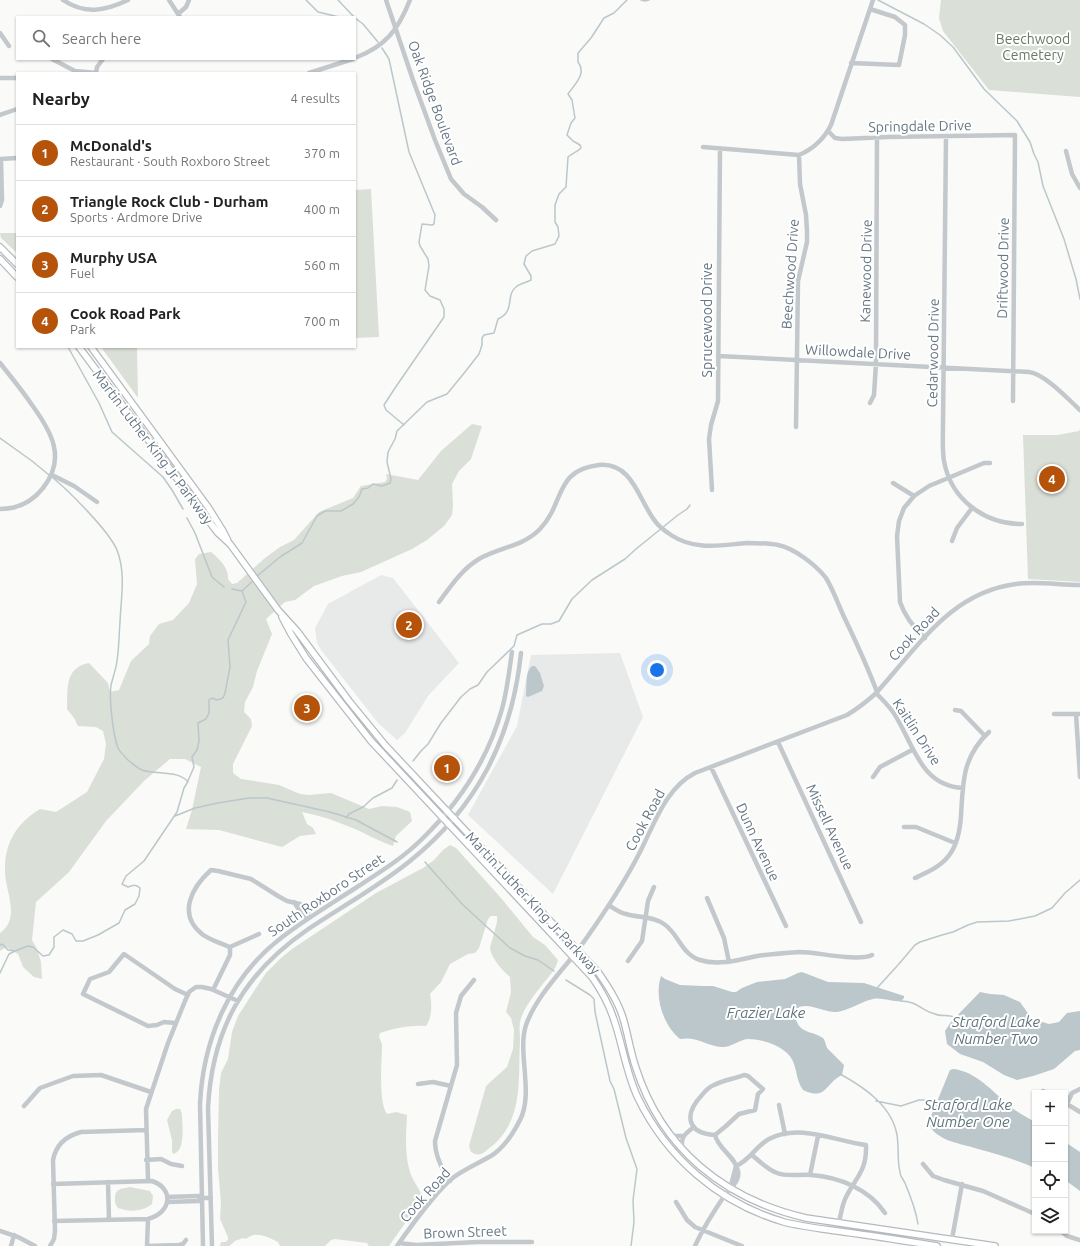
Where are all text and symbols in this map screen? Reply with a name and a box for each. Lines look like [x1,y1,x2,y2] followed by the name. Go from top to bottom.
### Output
[16,16,356,60] search box
[30,27,52,49] icon: search
[62,30,141,47] text: Search here
[996,31,1070,63] park label: Beechwood Cemetery
[405,38,465,168] street label: Oak Ridge Boulevard
[32,89,90,108] text: Nearby
[290,91,340,105] text: 4 results
[868,117,972,135] street label: Springdale Drive
[70,137,152,154] text: McDonald's
[41,146,49,160] text: 1
[304,146,340,160] text: 370 m
[70,154,270,168] text: Restaurant · South Roxboro Street
[70,193,268,210] text: Triangle Rock Club - Durham
[41,202,49,216] text: 2
[304,202,340,216] text: 400 m
[70,210,202,224] text: Sports · Ardmore Drive
[994,217,1012,319] street label: Driftwood Drive
[778,218,802,330] street label: Beechwood Drive
[857,219,875,323] street label: Kanewood Drive
[70,249,157,266] text: Murphy USA
[41,258,49,272] text: 3
[304,258,340,272] text: 560 m
[699,263,715,377] street label: Sprucewood Drive
[70,266,95,280] text: Fuel
[924,298,942,408] street label: Cedarwood Drive
[70,305,181,322] text: Cook Road Park
[41,314,49,328] text: 4
[304,314,340,328] text: 700 m
[70,322,96,336] text: Park
[805,341,911,363] street label: Willowdale Drive
[90,367,216,528] street label: Martin Luther King Jr Parkway
[1039,464,1065,494] pin: 4
[885,604,943,664] street label: Cook Road
[396,610,422,640] pin: 2
[647,660,667,680] your location
[294,693,320,723] pin: 3
[890,696,944,768] street label: Kaitlin Drive
[434,753,460,783] pin: 1
[803,781,857,873] street label: Missell Avenue
[622,786,668,854] street label: Cook Road
[733,800,783,884] street label: Dunn Avenue
[463,828,604,978] street label: Martin Luther King Jr Parkway
[265,850,387,940] street label: South Roxboro Street
[727,1004,806,1021] water label: Frazier Lake
[951,1013,1040,1047] water label: Straford Lake Number Two
[1032,1090,1068,1234] map controls
[1032,1090,1068,1126] button: +
[923,1096,1012,1130] water label: Straford Lake Number One
[1032,1126,1068,1162] button: −
[1032,1162,1068,1198] button: locate
[396,1165,454,1225] street label: Cook Road
[1032,1198,1068,1234] button: layers
[423,1223,508,1241] street label: Brown Street

